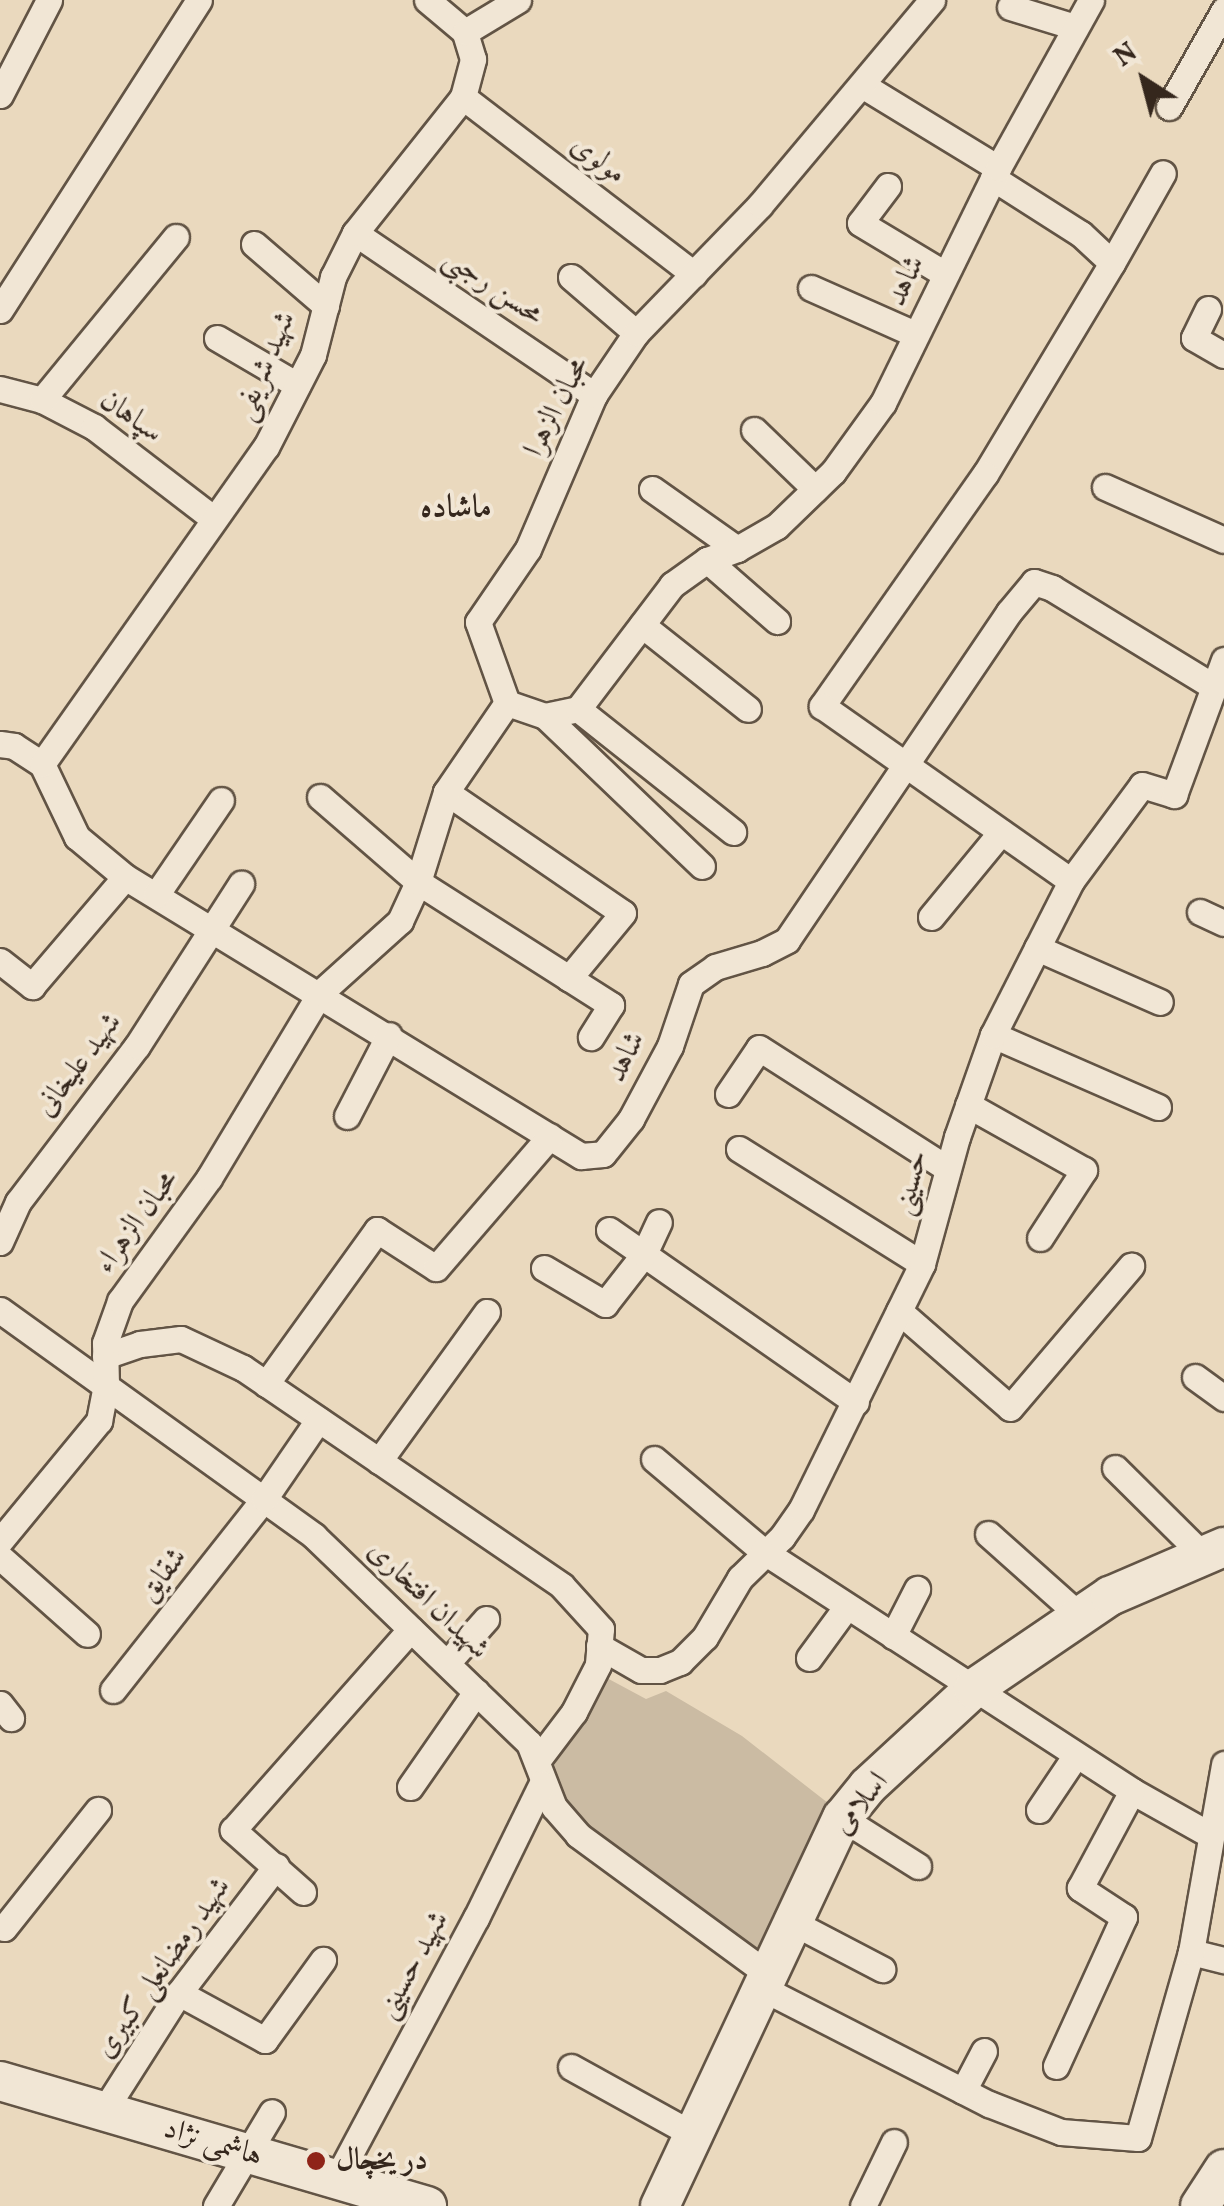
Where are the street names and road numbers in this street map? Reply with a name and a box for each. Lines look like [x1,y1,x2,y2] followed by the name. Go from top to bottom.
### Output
[563,127,633,193] street label: مولوی
[436,240,550,334] street label: محسن رجبی
[879,250,933,312] street label: شاهد
[226,306,304,426] street label: شهید شریفی
[517,351,597,463] street label: محبان الزهرا
[92,383,170,451] street label: سپاهان
[28,1006,130,1124] street label: شهید علیخانی
[598,1026,654,1088] street label: شاهد
[885,1147,937,1219] street label: حسینی
[87,1163,187,1281] street label: محبان الزهراء
[359,1533,497,1667] street label: شهیدان افتخاری
[131,1541,195,1609] street label: شقایق
[825,1765,897,1843] street label: اسلامی
[87,1871,239,2065] street label: شهید رمضانعلی کبیری
[369,1905,457,2025] street label: شهید حسینی
[159,2111,267,2175] street label: هاشمی نژاد

